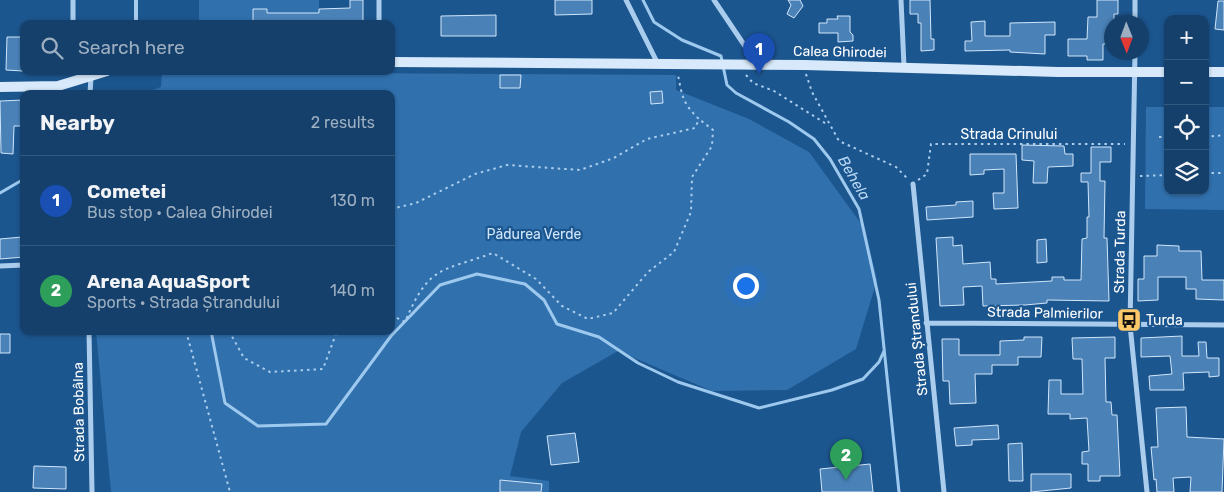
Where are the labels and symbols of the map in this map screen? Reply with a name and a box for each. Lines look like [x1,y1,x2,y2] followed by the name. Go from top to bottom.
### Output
[1104,15,1149,60] north arrow
[743,33,775,74] pin: 1
[793,43,887,61] street label: Calea Ghirodei
[961,126,1057,143] street label: Strada Crinului
[834,153,874,204] water label: Behela
[1111,210,1129,294] street label: Strada Turda
[487,226,582,243] park label: Pădurea Verde
[733,273,759,299] your location
[903,281,931,397] street label: Strada Ștrandului
[987,303,1104,323] street label: Strada Palmierilor
[1116,307,1142,333] bus stop icon: Turda
[1146,312,1183,329] place label: Turda
[70,362,88,462] street label: Strada Bobâlna
[830,439,862,480] pin: 2

